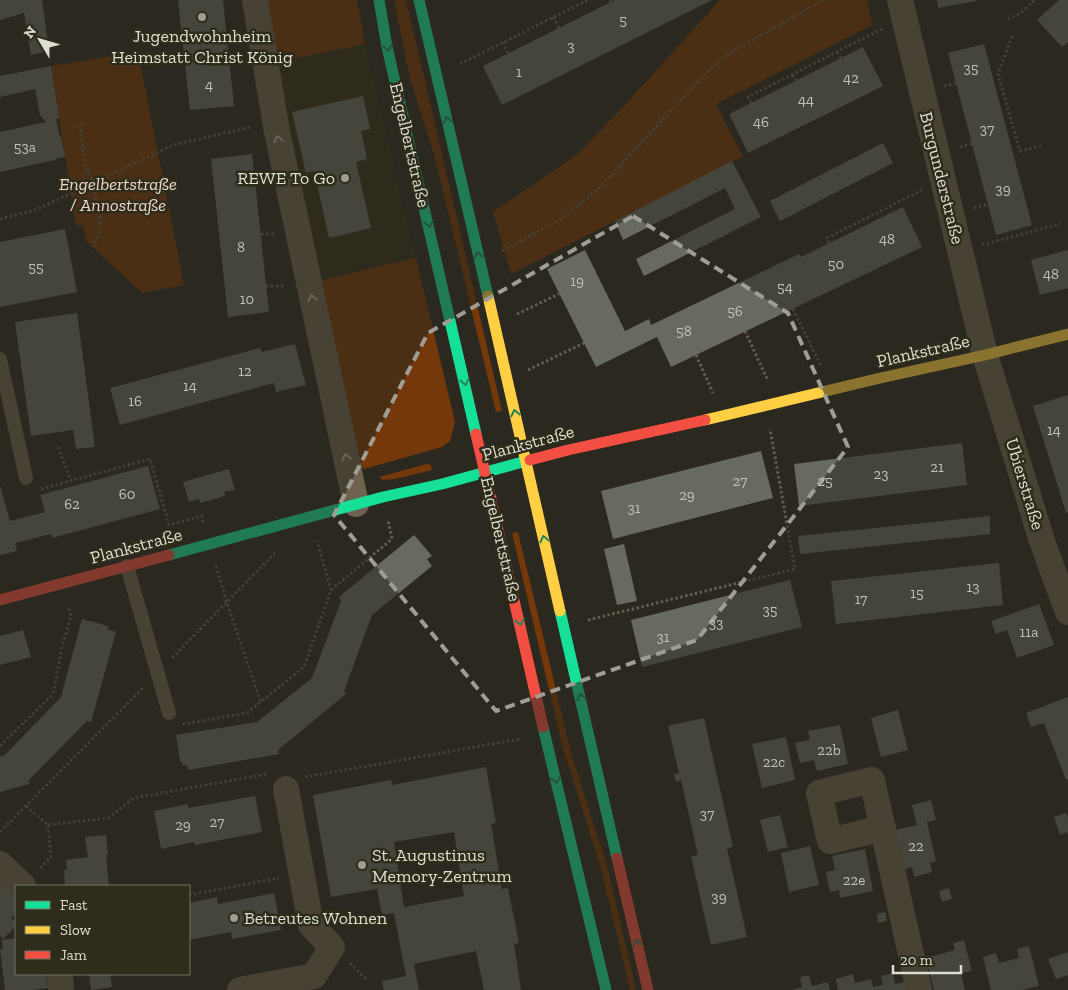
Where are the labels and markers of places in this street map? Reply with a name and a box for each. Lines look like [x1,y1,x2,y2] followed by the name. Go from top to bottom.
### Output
[196,11,208,23] marker: Jugendwohnheim Heimstatt Christ König
[111,25,293,68] place label: Jugendwohnheim Heimstatt Christ König
[237,167,335,189] place label: REWE To Go
[339,172,351,184] marker: REWE To Go
[372,844,512,887] place label: St. Augustinus Memory-Zentrum
[356,859,368,871] marker: St. Augustinus Memory-Zentrum
[244,907,388,929] place label: Betreutes Wohnen
[228,912,240,924] marker: Betreutes Wohnen

